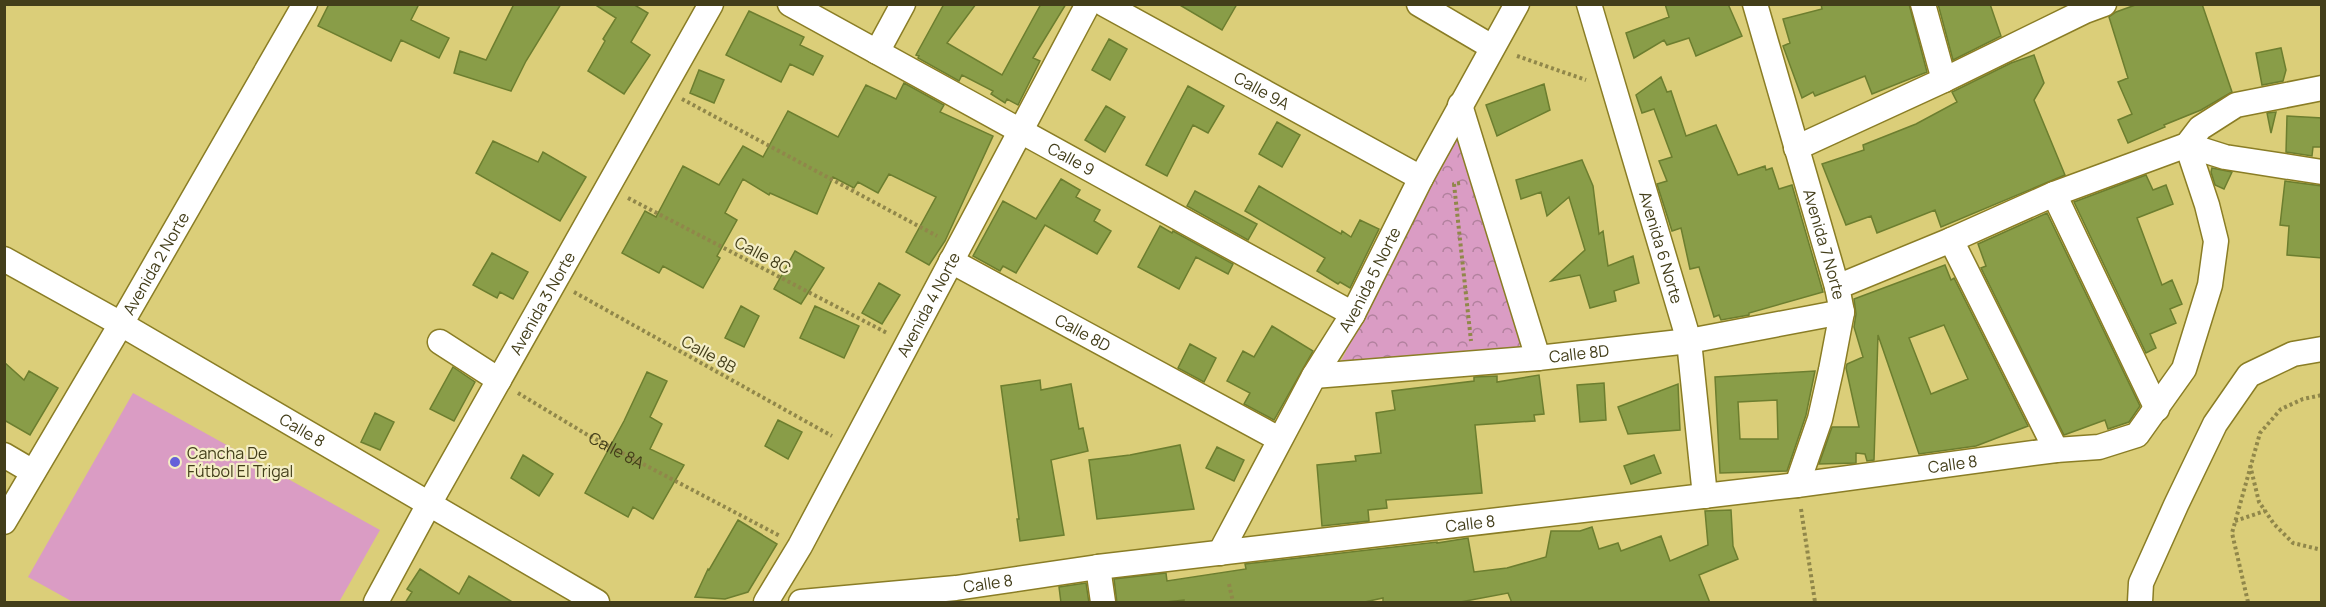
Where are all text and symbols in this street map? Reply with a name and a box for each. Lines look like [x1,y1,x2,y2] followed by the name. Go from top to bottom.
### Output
[1230,66,1294,115] street label: Calle 9A
[1044,137,1099,181] street label: Calle 9
[1798,186,1850,301] street label: Avenida 7 Norte
[1634,189,1688,306] street label: Avenida 6 Norte
[118,208,194,319] street label: Avenida 2 Norte
[1333,223,1406,336] street label: Avenida 5 Norte
[731,231,795,279] street label: Calle 8C
[504,248,580,359] street label: Avenida 3 Norte
[891,248,965,361] street label: Avenida 4 Norte
[1051,308,1115,357] street label: Calle 8D
[678,330,740,378] street label: Calle 8B
[1548,339,1611,368] street label: Calle 8D
[275,408,329,452] street label: Calle 8
[585,426,648,474] street label: Calle 8A
[187,442,293,482] place label: Cancha De Fútbol El Trigal
[1927,450,1979,478] street label: Calle 8
[168,455,182,469] marker: Cancha De Fútbol El Trigal
[1444,510,1496,537] street label: Calle 8
[962,569,1014,598] street label: Calle 8

